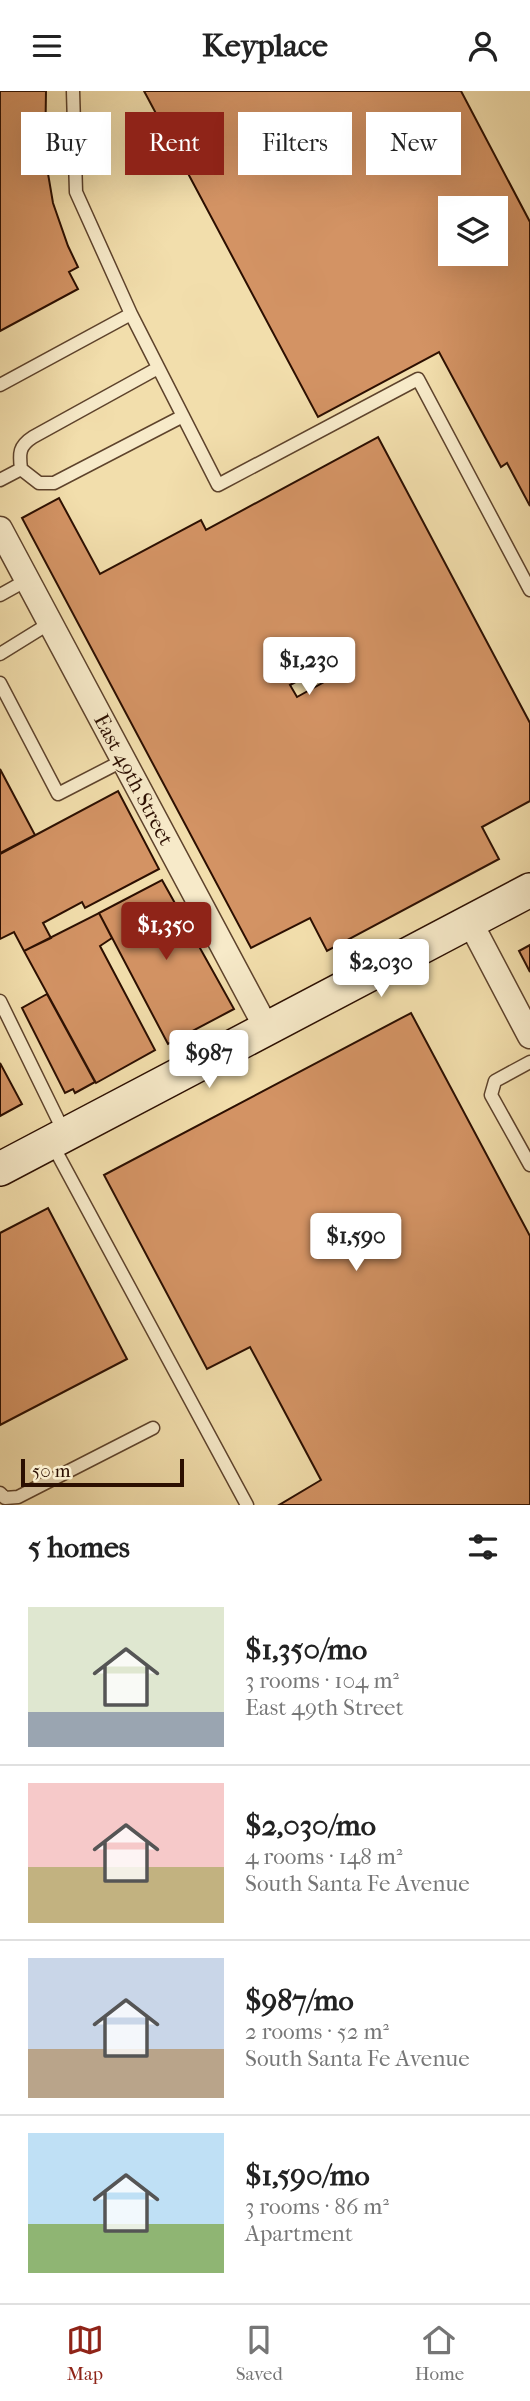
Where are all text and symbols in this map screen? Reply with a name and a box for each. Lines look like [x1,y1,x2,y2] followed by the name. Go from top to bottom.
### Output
[28,27,66,65] icon: menu
[202,27,328,64] text: Keyplace
[464,27,502,65] icon: person
[21,112,111,175] chip: Buy
[125,112,224,175] chip: Rent
[238,112,352,175] chip: Filters
[366,112,461,175] chip: New
[438,196,508,266] map controls
[438,196,508,266] button: layers
[252,637,366,697] pin: $1,230
[279,646,339,673] text: $1,230
[89,710,179,850] street label: East 49th Street
[109,903,223,962] pin: $1,350
[137,911,195,938] text: $1,350
[324,939,438,999] pin: $2,030
[349,948,413,975] text: $2,030
[168,1031,250,1090] pin: $987
[185,1039,233,1066] text: $987
[299,1213,413,1273] pin: $1,590
[326,1222,386,1249] text: $1,590
[21,1456,184,1488] scale bar
[32,1460,71,1482] text: 50 m
[464,1528,502,1566] icon: filters
[28,1530,130,1565] text: 5 homes
[245,1632,367,1667] text: $1,350/mo
[84,1635,168,1719] icon: home
[245,1667,399,1694] text: 3 rooms · 104 m²
[245,1694,404,1721] text: East 49th Street
[245,1808,376,1843] text: $2,030/mo
[84,1811,168,1895] icon: home
[245,1843,402,1870] text: 4 rooms · 148 m²
[245,1870,470,1897] text: South Santa Fe Avenue
[245,1983,354,2018] text: $987/mo
[84,1986,168,2070] icon: home
[245,2018,389,2045] text: 2 rooms · 52 m²
[245,2045,470,2072] text: South Santa Fe Avenue
[245,2158,370,2193] text: $1,590/mo
[84,2161,168,2245] icon: home
[245,2193,389,2220] text: 3 rooms · 86 m²
[245,2220,353,2247] text: Apartment
[66,2321,104,2385] tab: Map
[236,2321,283,2385] tab: Saved
[415,2321,464,2385] tab: Home

